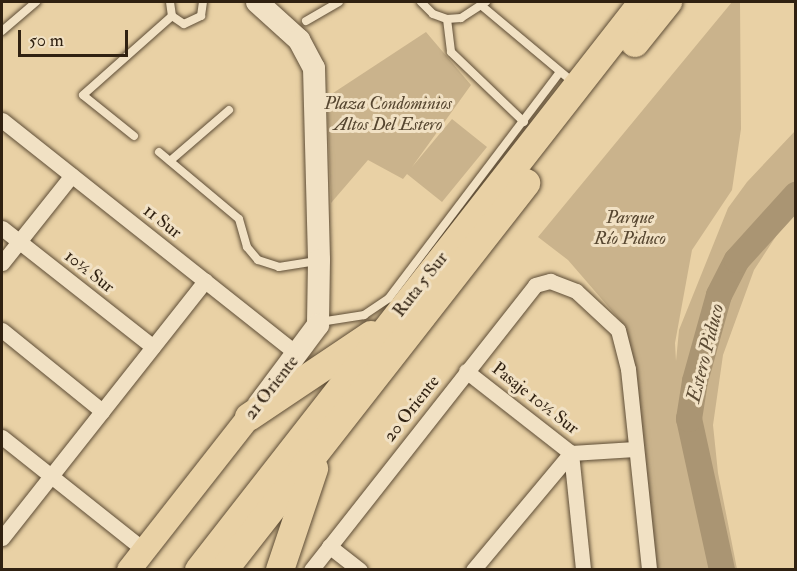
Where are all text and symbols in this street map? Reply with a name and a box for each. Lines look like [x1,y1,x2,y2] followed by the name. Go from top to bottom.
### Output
[21,18,130,56] scale bar
[29,29,64,52] text: 50 m
[324,94,452,136] park label: Plaza Condominios Altos Del Estero
[139,200,185,244] street label: 11 Sur
[594,208,666,250] park label: Parque Río Piduco
[60,246,118,298] street label: 10½ Sur
[389,248,453,322] street label: Ruta 5 Sur
[681,301,729,405] water label: Estero Piduco
[240,352,304,424] street label: 21 Oriente
[487,358,583,440] street label: Pasaje 10½ Sur
[379,372,445,446] street label: 20 Oriente

